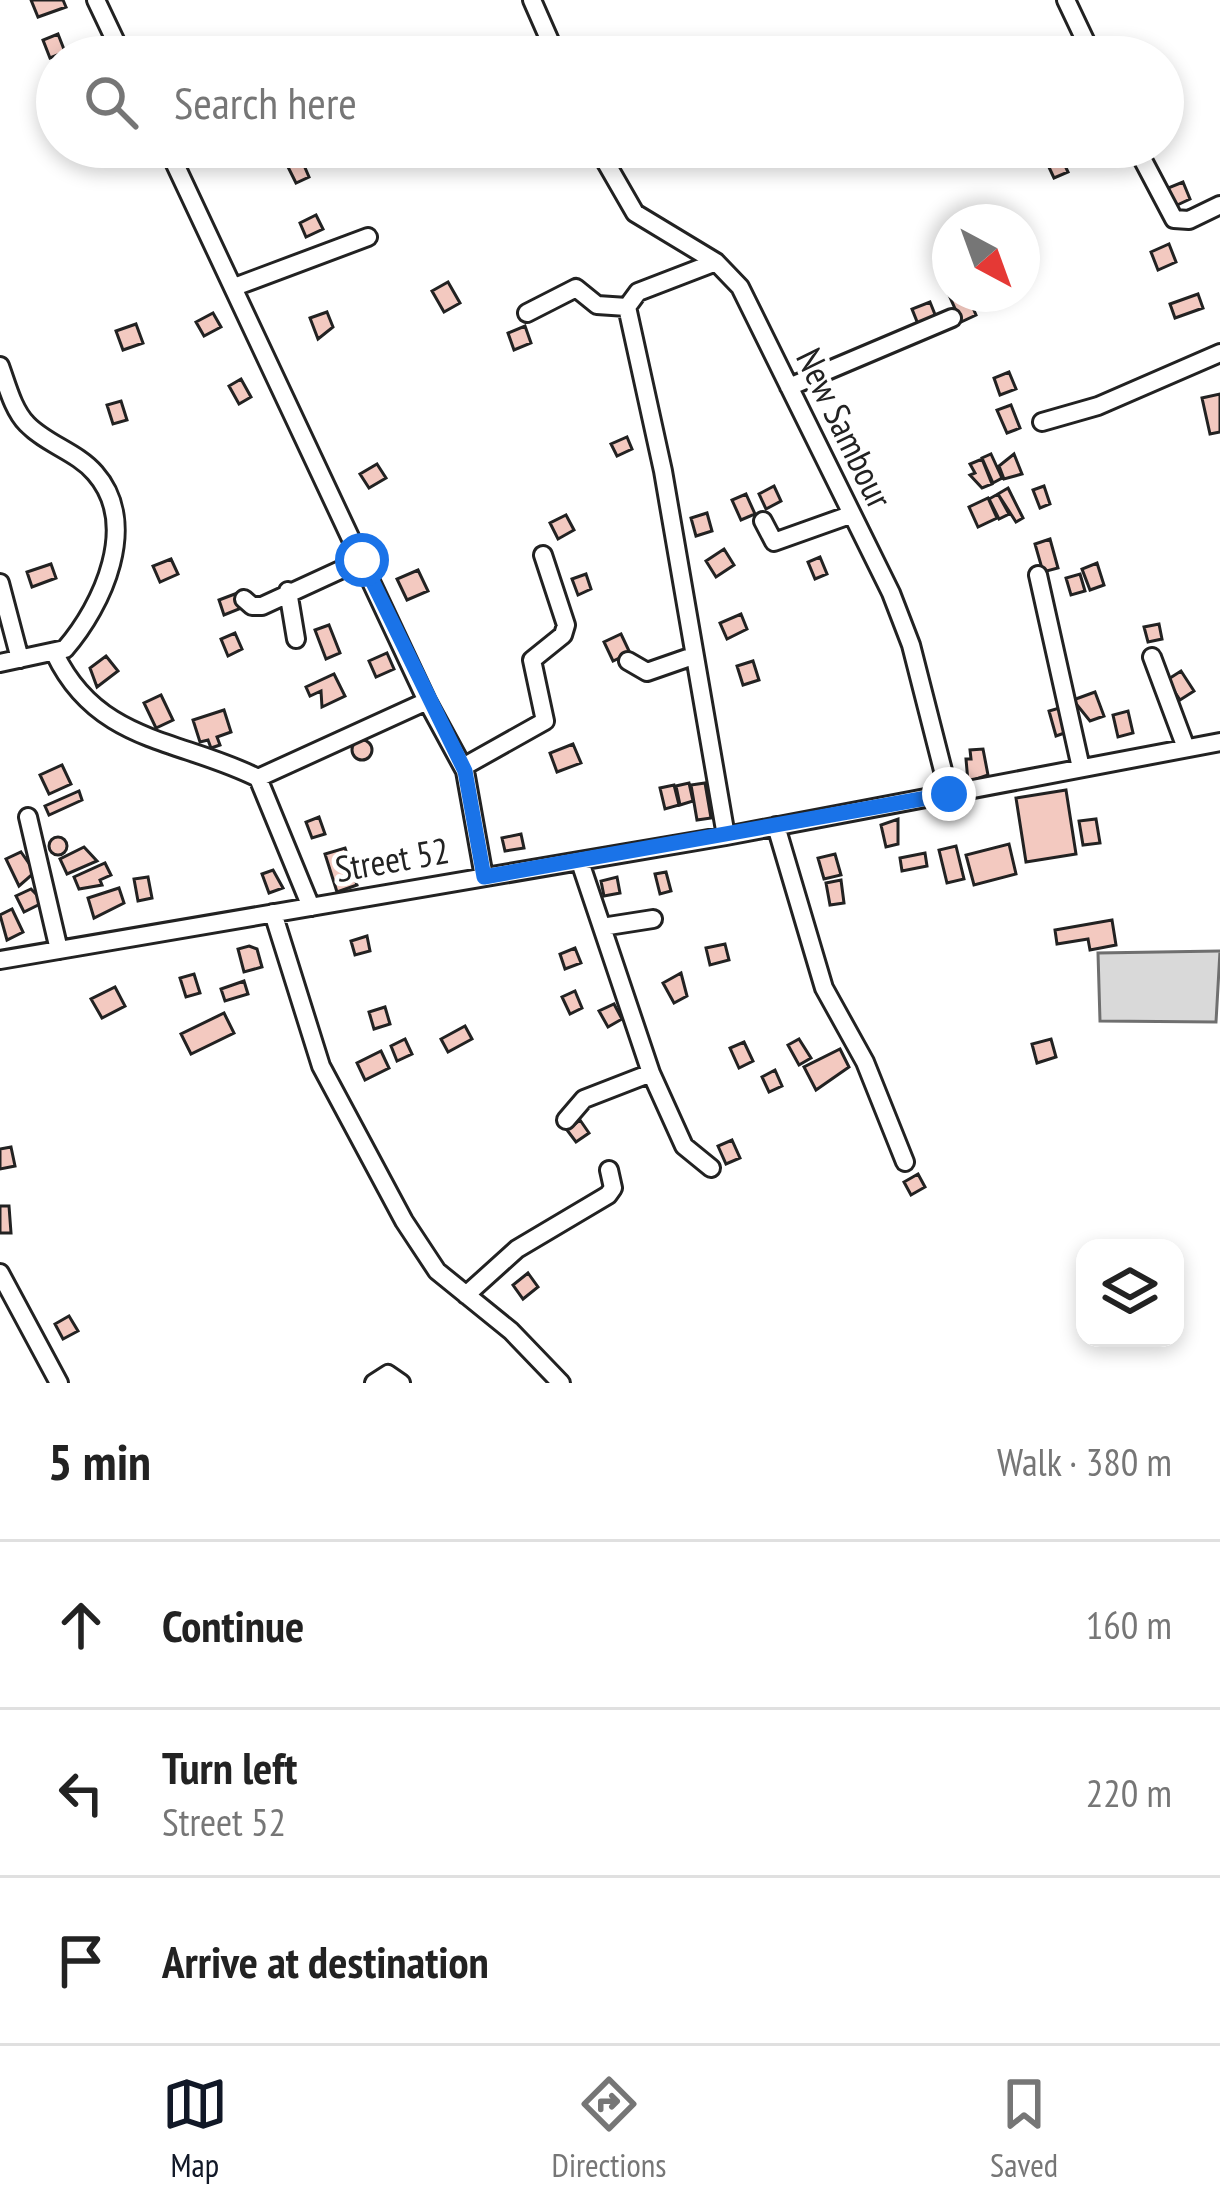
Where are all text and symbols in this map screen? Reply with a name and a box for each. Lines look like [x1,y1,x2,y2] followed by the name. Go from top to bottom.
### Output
[36,36,1184,168] search box
[78,69,144,135] icon: search
[174,73,357,131] text: Search here
[932,204,1040,312] north arrow
[786,340,904,516] street label: New Sambour
[335,533,389,587] route start
[922,767,976,821] route end
[332,826,452,892] street label: Street 52
[1076,1239,1184,1347] map controls
[1076,1239,1184,1347] button: layers
[48,1428,151,1494] text: 5 min
[997,1436,1172,1487] text: Walk · 380 m
[48,1592,114,1658] icon: ahead
[162,1596,304,1654] text: Continue
[1086,1599,1172,1650] text: 160 m
[162,1738,297,1796] text: Turn left
[48,1760,114,1826] icon: left
[1086,1767,1172,1818] text: 220 m
[162,1796,286,1847] text: Street 52
[48,1928,114,1994] icon: arrive
[162,1932,489,1990] text: Arrive at destination
[162,2071,228,2186] tab: Map
[552,2071,666,2186] tab: Directions
[990,2071,1058,2186] tab: Saved

